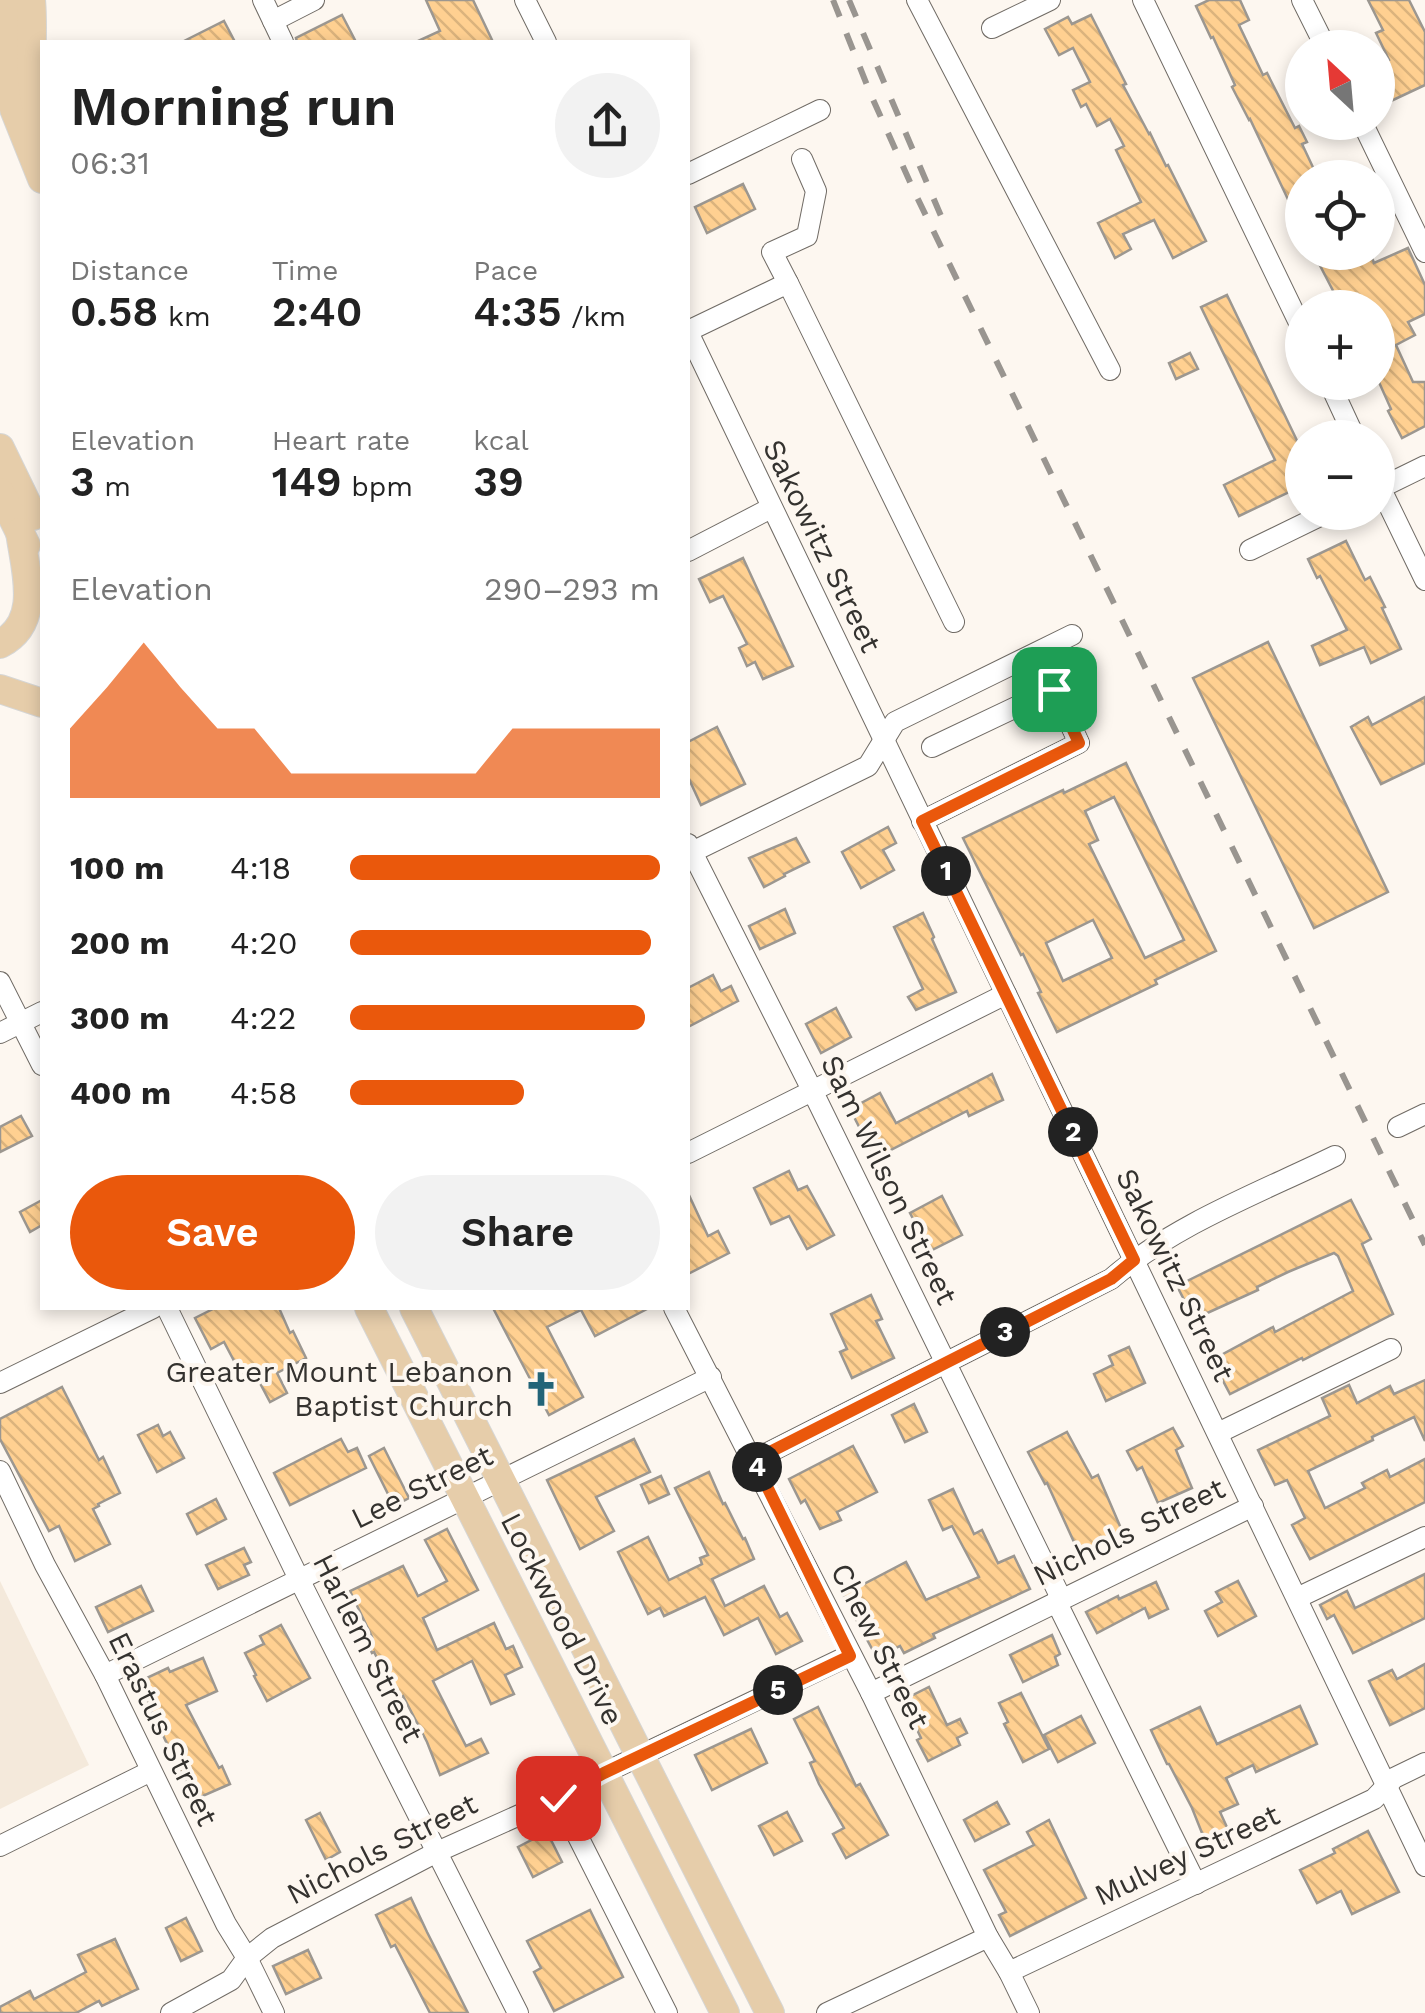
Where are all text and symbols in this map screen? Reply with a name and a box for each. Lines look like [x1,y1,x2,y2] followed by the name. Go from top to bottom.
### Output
[1285,30,1395,140] north arrow
[1285,30,1395,530] map controls
[555,73,660,178] button: share
[70,74,397,138] text: Morning run
[70,144,150,182] text: 06:31
[1285,160,1395,270] button: locate
[70,254,189,287] text: Distance
[272,254,338,287] text: Time
[473,254,538,287] text: Pace
[70,287,159,336] text: 0.58
[272,287,362,336] text: 2:40
[473,287,562,336] text: 4:35
[1285,290,1395,400] button: +
[159,300,211,333] text: km
[562,300,626,333] text: /km
[1285,420,1395,530] button: −
[70,424,195,457] text: Elevation
[272,424,410,457] text: Heart rate
[473,424,529,457] text: kcal
[756,434,889,658] street label: Sakowitz Street
[70,457,95,506] text: 3
[272,457,342,506] text: 149
[473,457,524,506] text: 39
[95,470,131,503] text: m
[342,470,413,503] text: bpm
[70,570,213,608] text: Elevation
[484,570,660,608] text: 290–293 m
[1012,647,1097,732] pin
[1027,662,1082,717] icon: arrive
[921,846,971,896] pin: 1
[70,849,164,887] text: 100 m
[230,849,291,887] text: 4:18
[940,854,952,887] text: 1
[70,924,170,962] text: 200 m
[230,924,298,962] text: 4:20
[70,999,169,1037] text: 300 m
[230,999,296,1037] text: 4:22
[814,1049,965,1310] street label: Sam Wilson Street
[70,1074,171,1112] text: 400 m
[230,1074,297,1112] text: 4:58
[1048,1107,1098,1157] pin: 2
[1065,1115,1081,1148] text: 2
[1109,1163,1242,1387] street label: Sakowitz Street
[70,1175,355,1290] button: Save
[375,1175,660,1290] button: Share
[980,1307,1030,1357] pin: 3
[997,1315,1013,1348] text: 3
[165,1354,513,1423] place label: Greater Mount Lebanon Baptist Church
[522,1370,560,1408] church icon: Greater Mount Lebanon Baptist Church
[346,1437,498,1536] street label: Lee Street
[732,1442,782,1492] pin: 4
[748,1450,766,1483] text: 4
[1027,1470,1231,1593] street label: Nichols Street
[494,1507,631,1731] street label: Lockwood Drive
[306,1548,431,1748] street label: Harlem Street
[824,1557,937,1735] street label: Chew Street
[101,1626,226,1832] street label: Erastus Street
[753,1665,803,1715] pin: 5
[770,1673,786,1706] text: 5
[516,1756,601,1841] pin
[531,1771,586,1826] icon: check
[281,1785,483,1912] street label: Nichols Street
[1089,1796,1285,1913] street label: Mulvey Street

